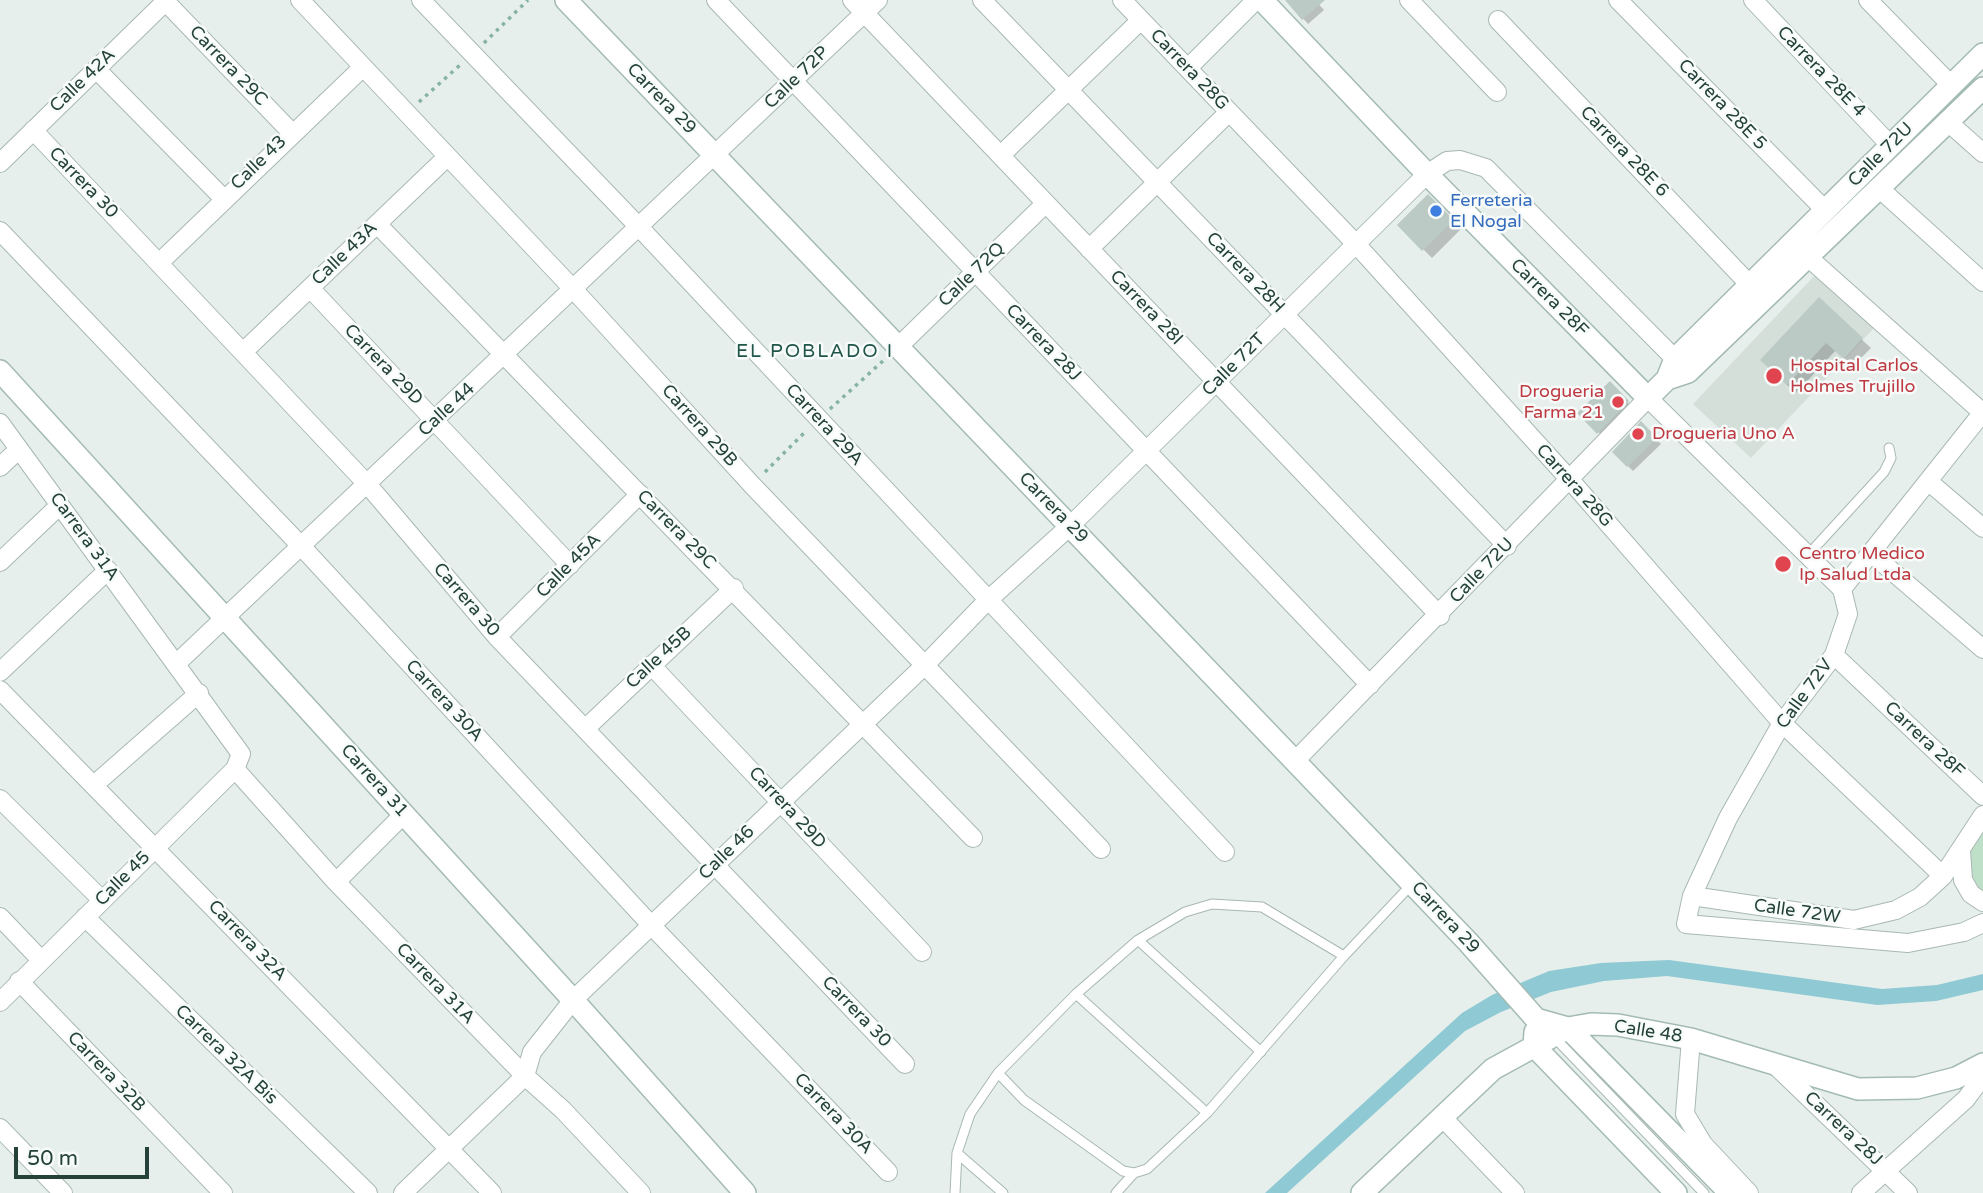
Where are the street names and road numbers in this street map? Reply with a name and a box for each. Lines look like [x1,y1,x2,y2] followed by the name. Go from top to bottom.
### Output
[184,21,272,111] street label: Carrera 29C
[1772,22,1870,122] street label: Carrera 28E 4
[1145,25,1233,115] street label: Carrera 28G
[760,42,834,114] street label: Calle 72P
[46,45,120,117] street label: Calle 42A
[1673,55,1771,155] street label: Carrera 28E 5
[622,59,700,139] street label: Carrera 29
[1575,102,1673,202] street label: Carrera 28E 6
[1844,118,1918,192] street label: Calle 72U
[227,131,291,195] street label: Calle 43
[44,143,122,223] street label: Carrera 30
[308,218,382,290] street label: Calle 43A
[1201,228,1289,318] street label: Carrera 28H
[934,238,1010,312] street label: Calle 72Q
[1505,254,1593,342] street label: Carrera 28F
[1105,266,1187,350] street label: Carrera 28I
[1001,300,1085,386] street label: Carrera 28J
[339,320,427,410] street label: Carrera 29D
[1198,329,1270,401] street label: Calle 72T
[414,379,480,441] street label: Calle 44
[656,380,742,472] street label: Carrera 29B
[781,380,867,470] street label: Carrera 29A
[1531,440,1617,532] street label: Carrera 28G
[1014,468,1092,548] street label: Carrera 29
[632,486,720,574] street label: Carrera 29C
[45,489,123,585] street label: Carrera 31A
[532,529,606,603] street label: Calle 45A
[1446,534,1518,608] street label: Calle 72U
[428,559,504,641] street label: Carrera 30
[622,622,696,694] street label: Calle 45B
[1772,655,1838,733] street label: Calle 72V
[401,656,487,746] street label: Carrera 30A
[1879,697,1969,783] street label: Carrera 28F
[336,740,412,822] street label: Carrera 31
[744,763,830,853] street label: Carrera 29D
[695,821,759,885] street label: Calle 46
[91,847,155,911] street label: Calle 45
[1406,877,1484,959] street label: Carrera 29
[1752,895,1842,929] street label: Calle 72W
[203,896,291,986] street label: Carrera 32A
[391,939,479,1029] street label: Carrera 31A
[817,972,895,1052] street label: Carrera 30
[170,1001,282,1109] street label: Carrera 32A Bis
[1612,1016,1684,1048] street label: Calle 48
[62,1027,150,1117] street label: Carrera 32B
[789,1069,877,1159] street label: Carrera 30A
[1799,1087,1887,1171] street label: Carrera 28J

